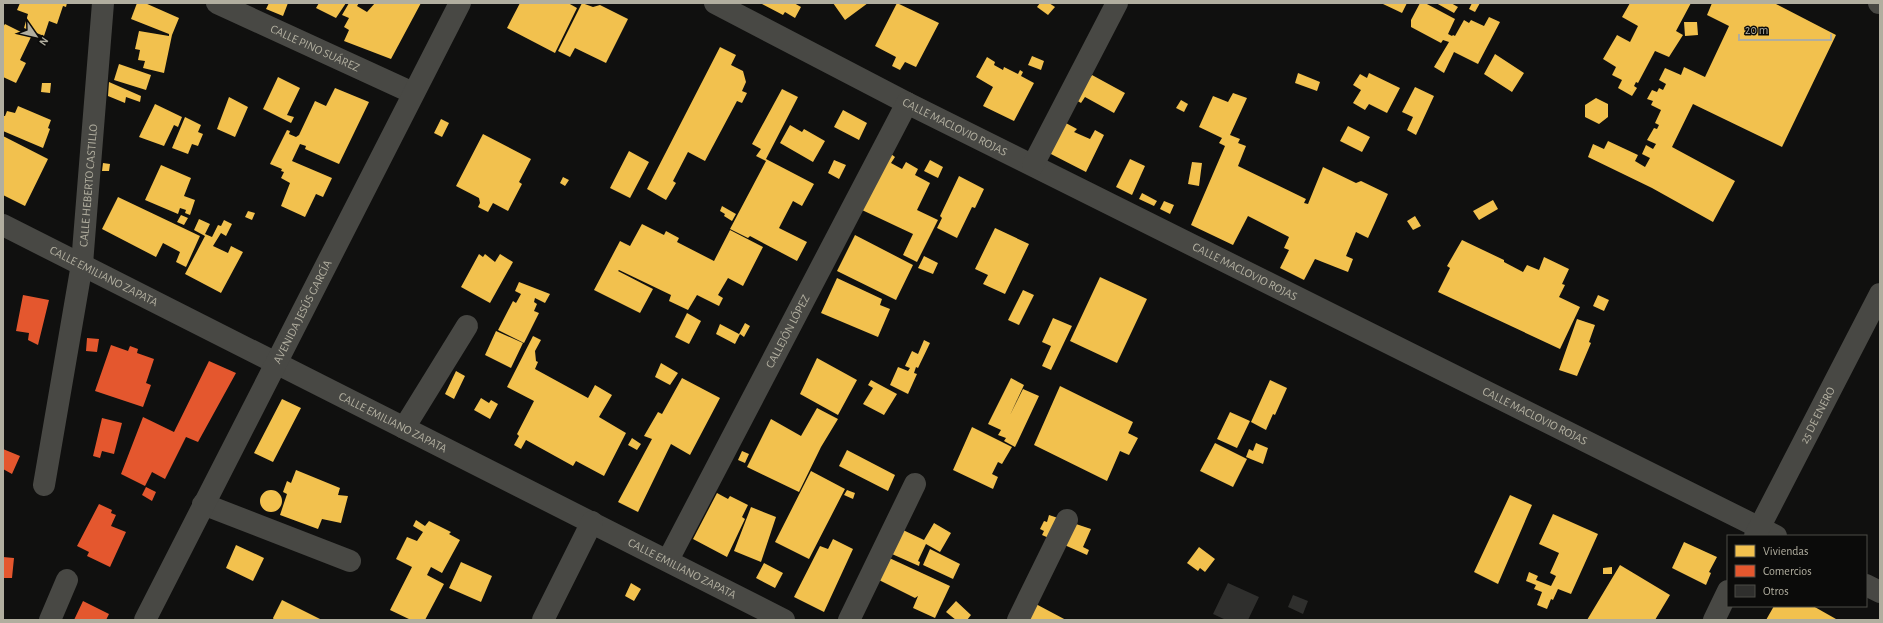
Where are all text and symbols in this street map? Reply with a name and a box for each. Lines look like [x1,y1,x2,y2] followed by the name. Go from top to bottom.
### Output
[16,16,56,56] north arrow
[1739,16,1831,42] scale bar
[269,22,362,74] street label: CALLE PINO SUÁREZ
[1745,24,1768,36] text: 20 m
[37,35,51,48] text: N
[901,96,1010,158] street label: CALLE MACLOVIO ROJAS
[77,123,99,248] street label: CALLE HEBERTO CASTILLO
[1191,240,1300,303] street label: CALLE MACLOVIO ROJAS
[48,244,160,308] street label: CALLE EMILIANO ZAPATA
[271,258,334,366] street label: AVENIDA JESÚS GARCÍA
[763,293,812,370] street label: CALLEJÓN LÓPEZ
[1481,385,1590,447] street label: CALLE MACLOVIO ROJAS
[1798,385,1837,445] street label: 25 DE ENERO
[337,390,449,455] street label: CALLE EMILIANO ZAPATA
[1727,535,1867,607] legend
[626,536,738,601] street label: CALLE EMILIANO ZAPATA
[1763,545,1809,557] text: Viviendas
[1763,565,1812,577] text: Comercios
[1763,585,1789,597] text: Otros

